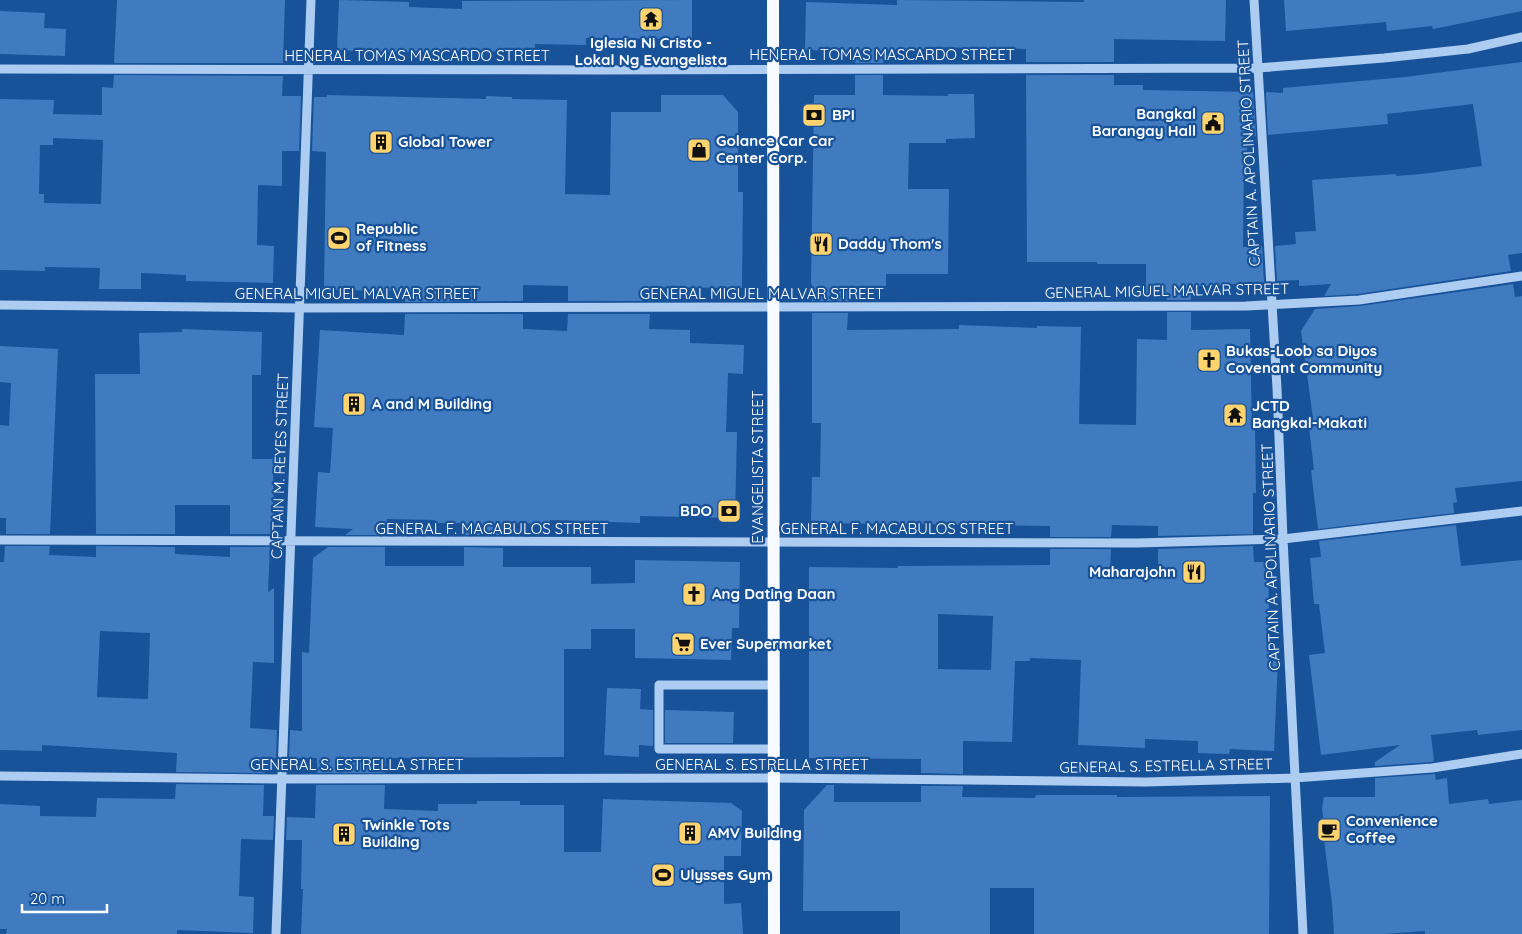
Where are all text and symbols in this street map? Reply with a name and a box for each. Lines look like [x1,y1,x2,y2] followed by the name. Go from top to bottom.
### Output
[638,6,664,32] temple icon: Iglesia Ni Cristo - Lokal Ng Evangelista
[575,33,727,69] place label: Iglesia Ni Cristo - Lokal Ng Evangelista
[1233,39,1264,267] street label: CAPTAIN A. APOLINARIO STREET
[749,45,1015,64] street label: HENERAL TOMAS MASCARDO STREET
[284,46,550,65] street label: HENERAL TOMAS MASCARDO STREET
[801,102,827,128] bank icon: BPI
[1092,104,1196,140] place label: Bangkal Barangay Hall
[832,105,855,124] place label: BPI
[1200,110,1226,136] public building icon: Bangkal Barangay Hall
[368,129,394,155] building icon: Global Tower
[716,131,834,167] place label: Golance Car Car Center Corp.
[398,132,493,151] place label: Global Tower
[686,137,712,163] shop icon: Golance Car Car Center Corp.
[356,219,426,255] place label: Republic of Fitness
[326,225,352,251] sports icon: Republic of Fitness
[808,231,834,257] restaurant icon: Daddy Thom's
[838,234,942,253] place label: Daddy Thom's
[1045,279,1289,302] street label: GENERAL MIGUEL MALVAR STREET
[235,284,479,303] street label: GENERAL MIGUEL MALVAR STREET
[640,284,884,303] street label: GENERAL MIGUEL MALVAR STREET
[1226,341,1382,377] place label: Bukas-Loob sa Diyos Covenant Community
[1196,347,1222,373] church icon: Bukas-Loob sa Diyos Covenant Community
[267,373,292,559] street label: CAPTAIN M. REYES STREET
[748,390,767,544] street label: EVANGELISTA STREET
[341,391,367,417] building icon: A and M Building
[372,394,492,413] place label: A and M Building
[1252,396,1367,432] place label: JCTD Bangkal-Makati
[1222,402,1248,428] temple icon: JCTD Bangkal-Makati
[1257,443,1284,671] street label: CAPTAIN A. APOLINARIO STREET
[716,498,742,524] bank icon: BDO
[680,501,712,520] place label: BDO
[376,519,609,538] street label: GENERAL F. MACABULOS STREET
[781,519,1014,538] street label: GENERAL F. MACABULOS STREET
[1181,559,1207,585] restaurant icon: Maharajohn
[1089,562,1176,581] place label: Maharajohn
[681,581,707,607] church icon: Ang Dating Daan
[712,584,835,603] place label: Ang Dating Daan
[670,631,696,657] supermarket icon: Ever Supermarket
[700,634,832,653] place label: Ever Supermarket
[1059,754,1273,777] street label: GENERAL S. ESTRELLA STREET
[250,755,464,774] street label: GENERAL S. ESTRELLA STREET
[655,755,869,774] street label: GENERAL S. ESTRELLA STREET
[1346,811,1438,847] place label: Convenience Coffee
[362,815,450,851] place label: Twinkle Tots Building
[1316,817,1342,843] cafe icon: Convenience Coffee
[677,820,703,846] building icon: AMV Building
[331,821,357,847] building icon: Twinkle Tots Building
[708,823,802,842] place label: AMV Building
[650,862,676,888] sports icon: Ulysses Gym
[680,865,771,884] place label: Ulysses Gym
[22,882,108,914] scale bar
[30,889,65,908] text: 20 m

